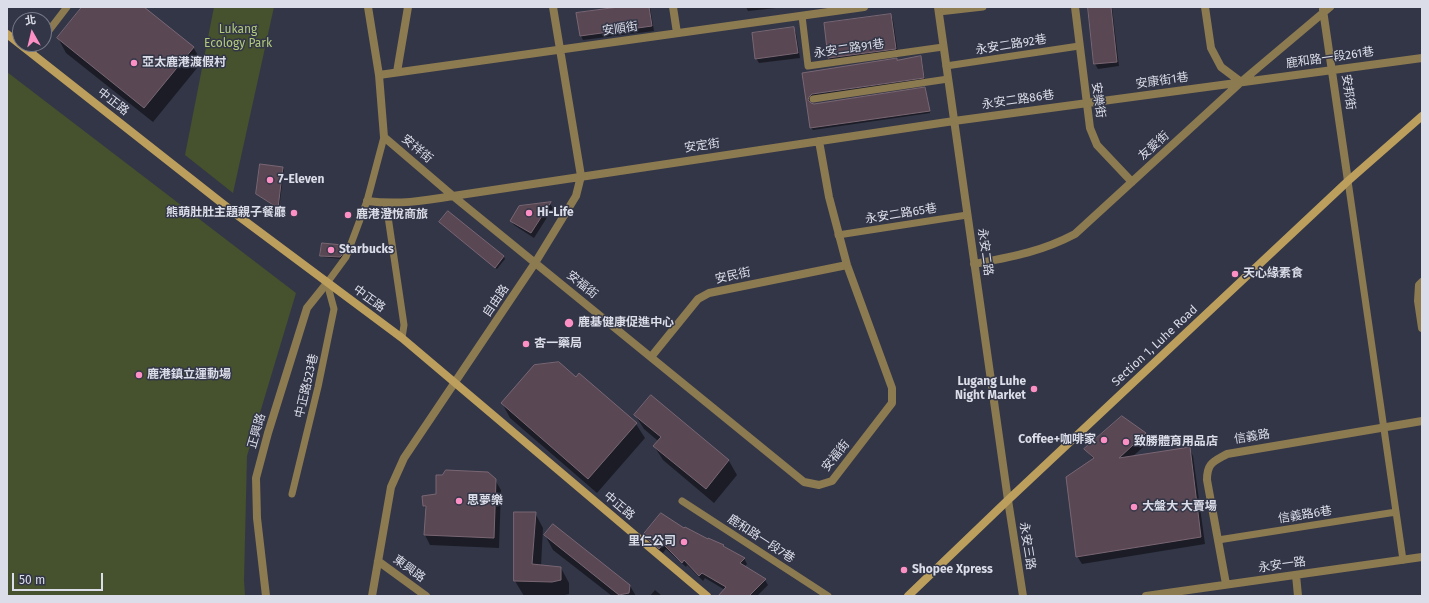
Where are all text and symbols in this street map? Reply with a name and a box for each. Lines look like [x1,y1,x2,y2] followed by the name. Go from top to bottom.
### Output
[12,12,52,52] north arrow
[24,13,37,28] text: 北
[601,19,639,39] street label: 安順街
[204,23,272,51] park label: Lukang Ecology Park
[974,32,1048,58] street label: 永安二路92巷
[813,37,885,61] street label: 永安二路91巷
[1285,45,1375,71] street label: 鹿和路一段261巷
[142,56,226,70] place label: 亞太鹿港渡假村
[129,58,139,68] marker: 亞太鹿港渡假村
[1135,70,1189,92] street label: 安康街1巷
[1338,73,1358,111] street label: 安邦街
[1088,81,1108,119] street label: 安樂街
[94,85,132,119] street label: 中正路
[981,88,1055,112] street label: 永安二路86巷
[1136,129,1172,163] street label: 友愛街
[399,132,435,166] street label: 安祥街
[683,136,721,156] street label: 安定街
[278,173,324,187] place label: 7-Eleven
[265,175,275,185] marker: 7-Eleven
[864,201,938,227] street label: 永安二路65巷
[166,206,286,220] place label: 熊萌肚肚主題親子餐廳
[537,206,574,220] place label: Hi-Life
[289,208,299,218] marker: 熊萌肚肚主題親子餐廳
[356,208,428,222] place label: 鹿港澄悅商旅
[524,208,534,218] marker: Hi-Life
[343,210,353,220] marker: 鹿港澄悅商旅
[975,227,995,277] street label: 永安二路
[339,243,394,257] place label: Starbucks
[326,245,336,255] marker: Starbucks
[714,265,752,287] street label: 安民街
[1243,267,1303,281] place label: 天心緣素食
[563,268,601,302] street label: 安福街
[1230,269,1240,279] marker: 天心緣素食
[480,282,512,320] street label: 自由路
[350,283,388,315] street label: 中正路
[1109,302,1201,390] street label: Section 1, Luhe Road
[578,316,674,330] place label: 鹿基健康促進中心
[563,317,575,329] marker: 鹿基健康促進中心
[534,337,582,351] place label: 杏一藥局
[521,339,531,349] marker: 杏一藥局
[293,352,321,420] street label: 中正路523巷
[147,368,231,382] place label: 鹿港鎮立運動場
[134,370,144,380] marker: 鹿港鎮立運動場
[955,375,1026,403] place label: Lugang Luhe Night Market
[1029,384,1039,394] marker: Lugang Luhe Night Market
[245,412,269,450] street label: 正興路
[1233,427,1271,447] street label: 信義路
[1018,433,1096,447] place label: Coffee+咖啡家
[1099,435,1109,445] marker: Coffee+咖啡家
[1134,435,1218,449] place label: 致勝體育用品店
[819,437,853,475] street label: 安福街
[1121,437,1131,447] marker: 致勝體育用品店
[601,489,637,523] street label: 中正路
[467,494,503,508] place label: 思夢樂
[454,496,464,506] marker: 思夢樂
[1142,500,1217,514] place label: 大盤大 大賣場
[1129,502,1139,512] marker: 大盤大 大賣場
[1277,504,1333,526] street label: 信義路6巷
[725,512,797,566] street label: 鹿和路一段7巷
[1016,521,1038,571] street label: 永安三路
[628,535,676,549] place label: 里仁公司
[679,537,689,547] marker: 里仁公司
[390,553,428,585] street label: 東興路
[1257,555,1307,575] street label: 永安一路
[912,563,993,577] place label: Shopee Xpress
[14,565,105,591] scale bar
[899,565,909,575] marker: Shopee Xpress
[19,573,45,587] text: 50 m

